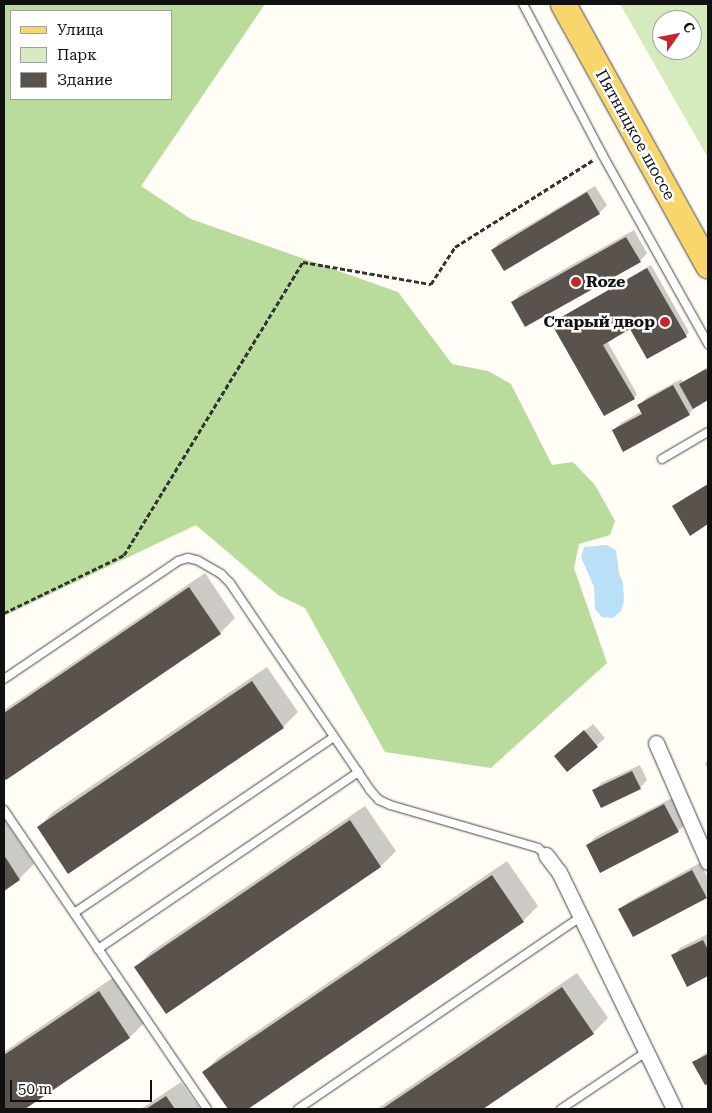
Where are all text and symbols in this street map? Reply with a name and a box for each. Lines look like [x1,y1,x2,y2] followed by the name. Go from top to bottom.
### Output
[10,10,172,100] legend
[652,10,702,60] north arrow
[679,19,698,36] text: С
[57,21,103,39] text: Улица
[57,46,97,64] text: Парк
[591,66,679,204] street label: Пятницкое шоссе
[57,71,113,89] text: Здание
[586,272,626,292] place label: Roze
[570,276,582,288] marker: Roze
[543,312,655,332] place label: Старый двор
[659,316,671,328] marker: Старый двор
[12,1070,155,1102] scale bar
[18,1080,52,1098] text: 50 m

